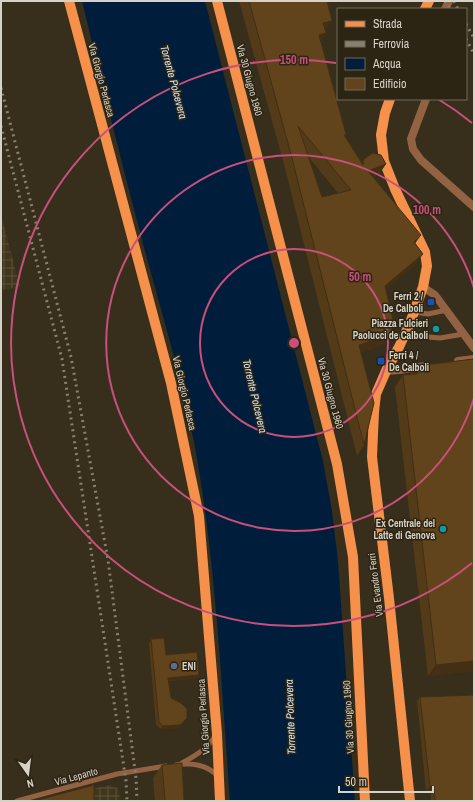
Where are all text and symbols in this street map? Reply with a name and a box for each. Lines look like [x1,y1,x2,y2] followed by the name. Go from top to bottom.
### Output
[337,8,467,100] legend
[373,16,403,32] text: Strada
[373,36,410,52] text: Ferrovia
[85,42,118,119] street label: Via Giorgio Perlasca
[234,43,265,118] street label: Via 30 Giugno 1960
[157,44,191,120] water label: Torrente Polcevera
[280,52,308,68] text: 150 m
[372,56,401,72] text: Acqua
[373,76,406,92] text: Edificio
[413,202,441,218] text: 100 m
[349,269,371,285] text: 50 m
[383,290,424,315] place label: Ferri 2 / De Calboli
[426,297,436,307] marker: Ferri 2 / De Calboli
[353,317,428,342] place label: Piazza Fulcieri Paolucci de Calboli
[431,324,441,334] marker: Piazza Fulcieri Paolucci de Calboli
[287,336,301,350] centre of rings
[389,349,429,374] place label: Ferri 4 / De Calboli
[170,355,199,432] street label: Via Giorgio Perlasca
[315,356,346,431] street label: Via 30 Giugno 1960
[376,356,386,366] marker: Ferri 4 / De Calboli
[240,358,270,434] water label: Torrente Polcevera
[373,517,435,542] place label: Ex Centrale del Latte di Genova
[438,524,448,534] marker: Ex Centrale del Latte di Genova
[365,552,386,618] street label: Via Evandro Ferri
[182,660,196,673] place label: ENI
[169,661,179,671] marker: ENI
[194,678,213,755] street label: Via Giorgio Perlasca
[282,679,298,755] water label: Torrente Polcevera
[340,680,357,754] street label: Via 30 Giugno 1960
[8,754,48,794] north arrow
[53,764,100,788] street label: Via Lepanto
[339,768,433,794] scale bar
[345,774,367,790] text: 50 m
[26,776,35,791] text: N

